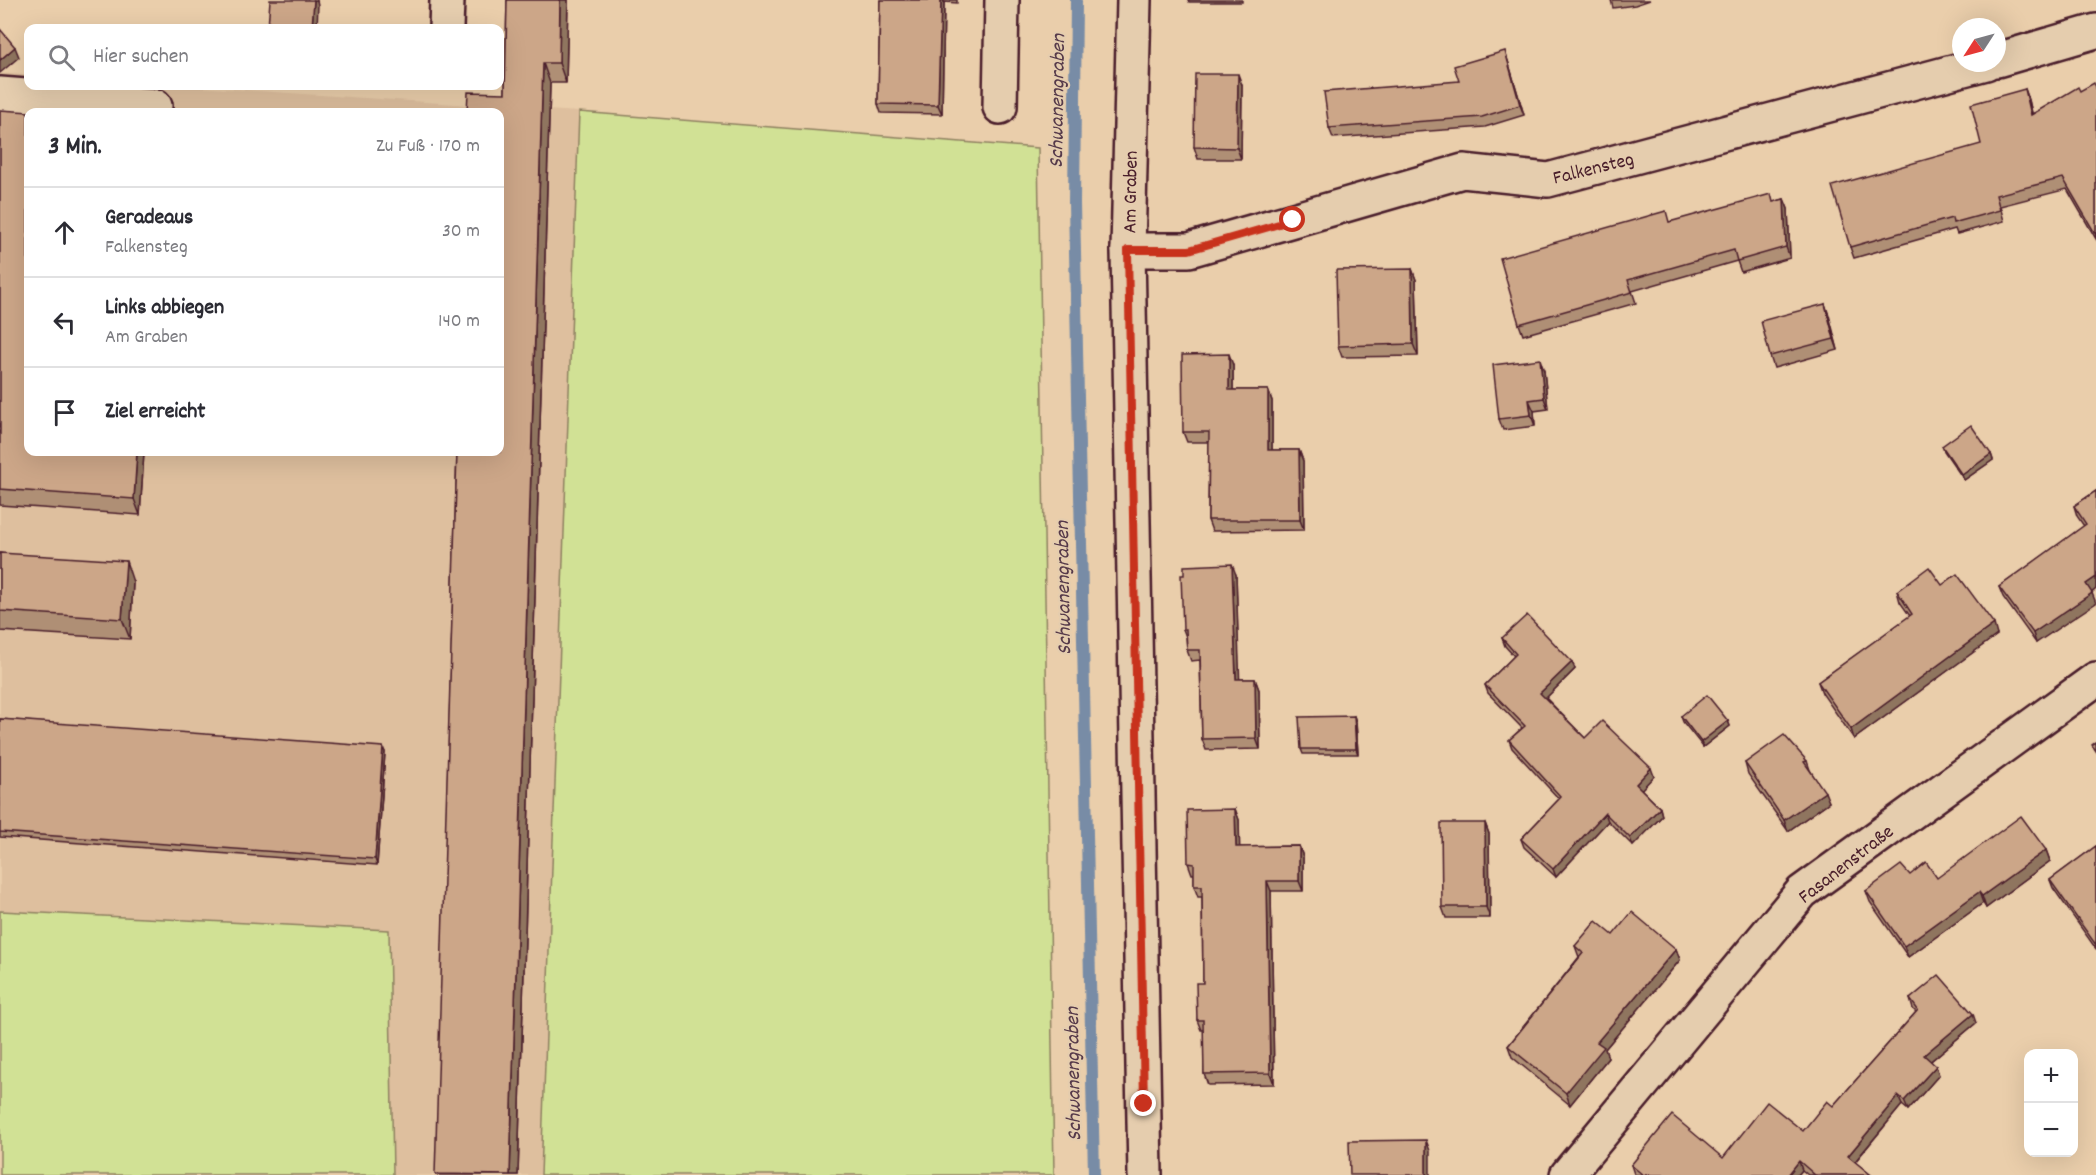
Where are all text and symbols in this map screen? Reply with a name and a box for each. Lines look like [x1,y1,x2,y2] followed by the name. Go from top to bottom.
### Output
[1952,18,2006,72] north arrow
[24,24,504,90] search box
[1043,32,1075,168] water label: Schwanengraben
[45,41,78,74] icon: search
[93,42,189,73] text: Hier suchen
[48,129,102,166] text: 3 Min.
[376,133,480,161] text: Zu Fuß · 170 m
[1550,146,1637,193] street label: Falkensteg
[1117,150,1147,234] street label: Am Graben
[105,203,193,234] text: Geradeaus
[1279,206,1305,232] route start
[48,216,81,249] icon: ahead
[442,218,480,246] text: 30 m
[105,234,188,262] text: Falkensteg
[105,293,224,324] text: Links abbiegen
[48,306,81,339] icon: left
[438,308,480,336] text: 140 m
[105,324,188,352] text: Am Graben
[48,396,81,429] icon: arrive
[105,397,205,428] text: Ziel erreicht
[1049,519,1081,655] water label: Schwanengraben
[1793,819,1901,912] street label: Fasanenstraße
[1059,1005,1091,1141] water label: Schwanengraben
[2024,1049,2078,1157] map controls
[2024,1049,2078,1103] button: +
[1130,1090,1156,1116] route end
[2024,1103,2078,1157] button: −

